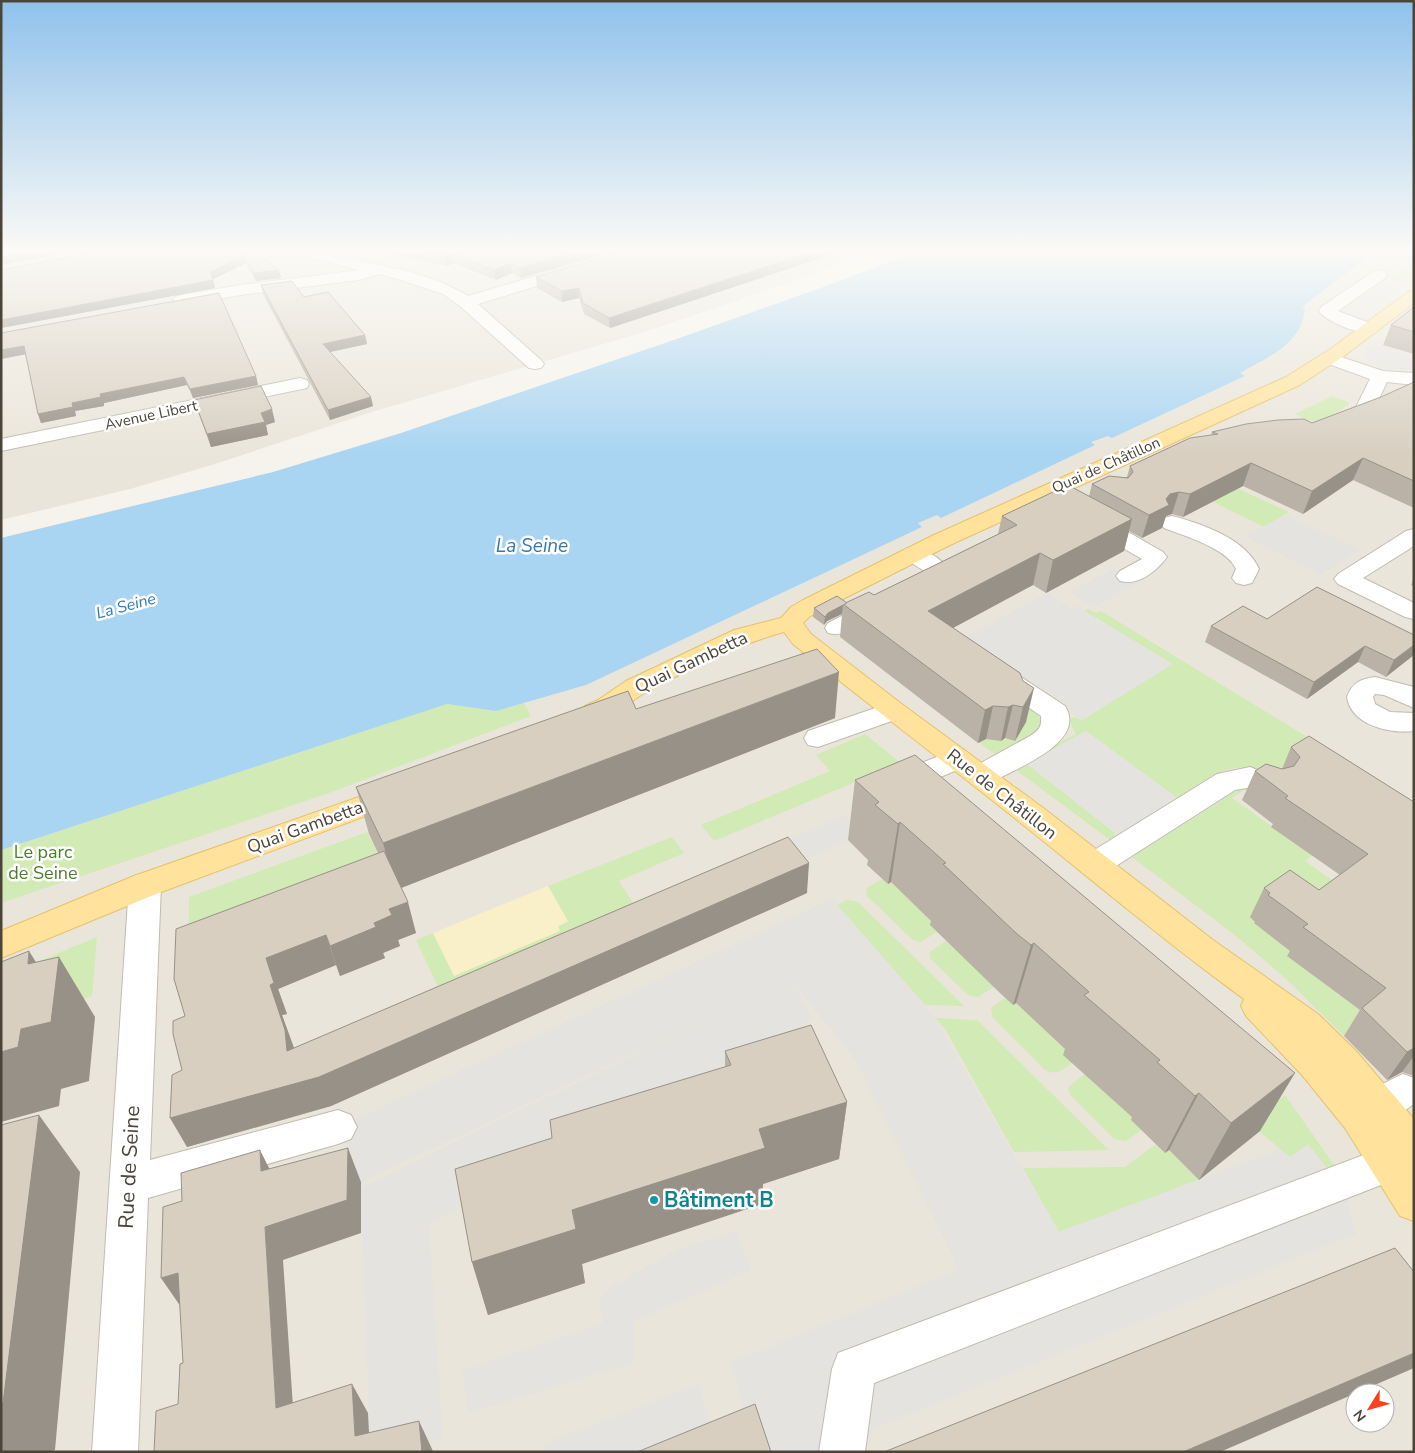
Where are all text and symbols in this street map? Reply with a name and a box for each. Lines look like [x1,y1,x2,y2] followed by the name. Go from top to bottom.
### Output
[103,395,200,435] street label: Avenue Libert
[1049,432,1163,498] street label: Quai de Châtillon
[496,533,568,559] water label: La Seine
[94,587,159,625] water label: La Seine
[631,625,751,699] street label: Quai Gambetta
[942,743,1062,845] street label: Rue de Châtillon
[243,795,367,859] street label: Quai Gambetta
[8,840,78,885] park label: Le parc de Seine
[112,1105,146,1229] street label: Rue de Seine
[664,1186,774,1214] place label: Bâtiment B
[648,1194,660,1206] marker: Bâtiment B
[1345,1383,1395,1433] north arrow
[1349,1406,1371,1425] text: N

